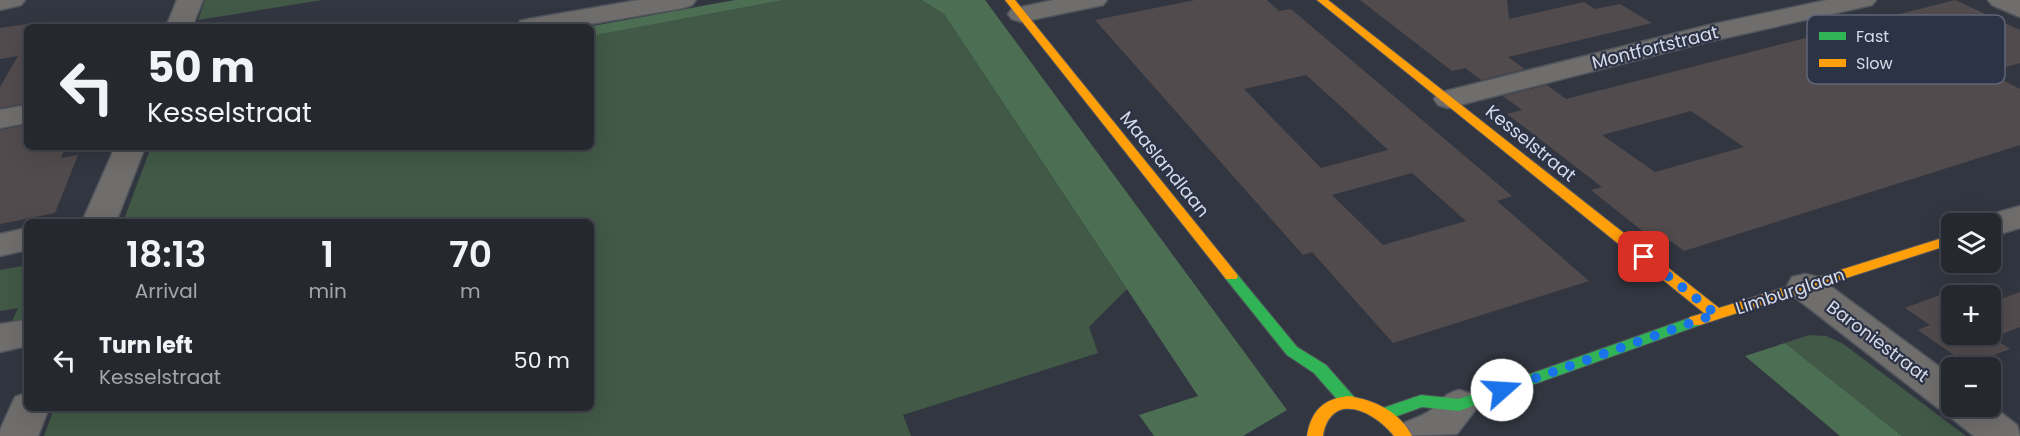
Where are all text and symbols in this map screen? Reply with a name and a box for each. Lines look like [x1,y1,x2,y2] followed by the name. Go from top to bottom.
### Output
[1807,15,2005,84] legend
[1589,19,1721,75] street label: Montfortstraat
[1856,25,1889,48] text: Fast
[147,38,255,97] text: 50 m
[48,48,126,126] icon: left
[1856,52,1893,75] text: Slow
[147,94,312,131] text: Kesselstraat
[1480,99,1582,187] street label: Kesselstraat
[1114,106,1216,222] street label: Maaslandlaan
[1941,213,2001,417] map controls
[1941,213,2001,273] button: layers
[126,229,206,280] text: 18:13
[321,229,334,280] text: 1
[449,229,492,280] text: 70
[1618,231,1669,282] pin
[1627,240,1660,273] icon: arrive
[1732,262,1848,320] street label: Limburglaan
[135,277,198,305] text: Arrival
[308,277,347,305] text: min
[460,277,481,305] text: m
[1941,285,2001,345] button: +
[1822,294,1934,388] street label: Baroniestraat
[99,330,193,361] text: Turn left
[48,344,81,377] icon: left
[514,345,570,376] text: 50 m
[1941,357,2001,417] button: −
[1470,358,1534,422] position arrow
[99,363,221,391] text: Kesselstraat

